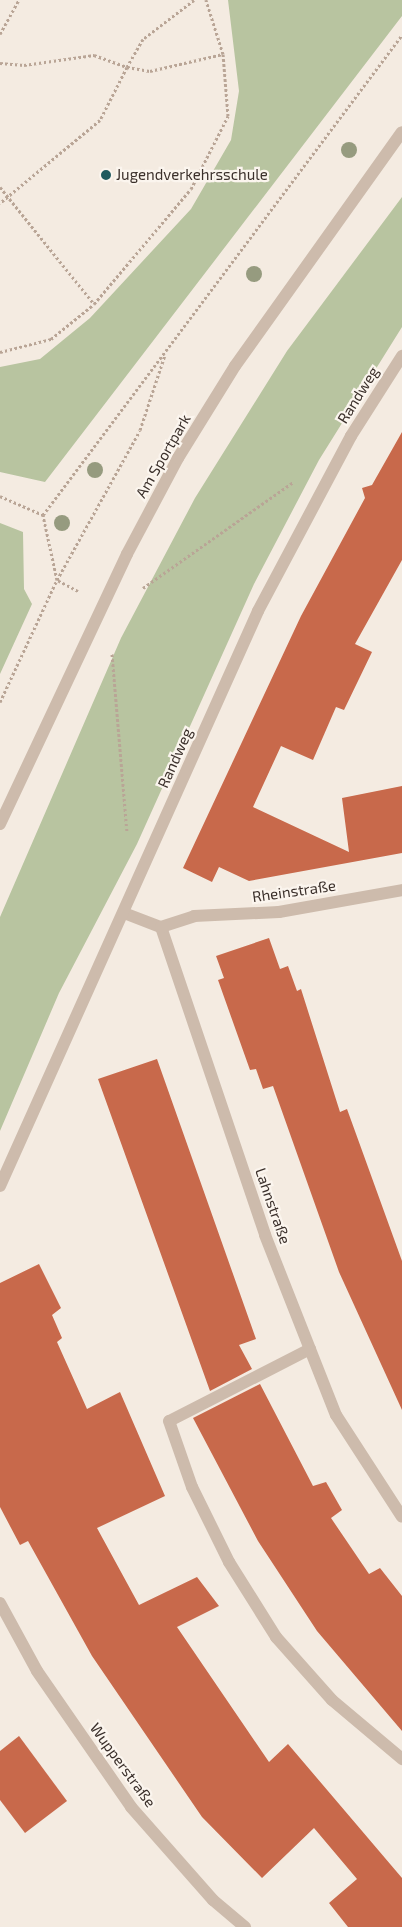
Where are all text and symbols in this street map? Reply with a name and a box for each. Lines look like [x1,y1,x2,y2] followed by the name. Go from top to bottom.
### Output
[116,166,268,184] place label: Jugendverkehrsschule
[100,169,112,181] marker: Jugendverkehrsschule
[334,363,382,427] street label: Randweg
[132,411,194,501] street label: Am Sportpark
[154,725,196,791] street label: Randweg
[251,876,337,906] street label: Rheinstraße
[252,1166,294,1246] street label: Lahnstraße
[86,1719,160,1811] street label: Wupperstraße

